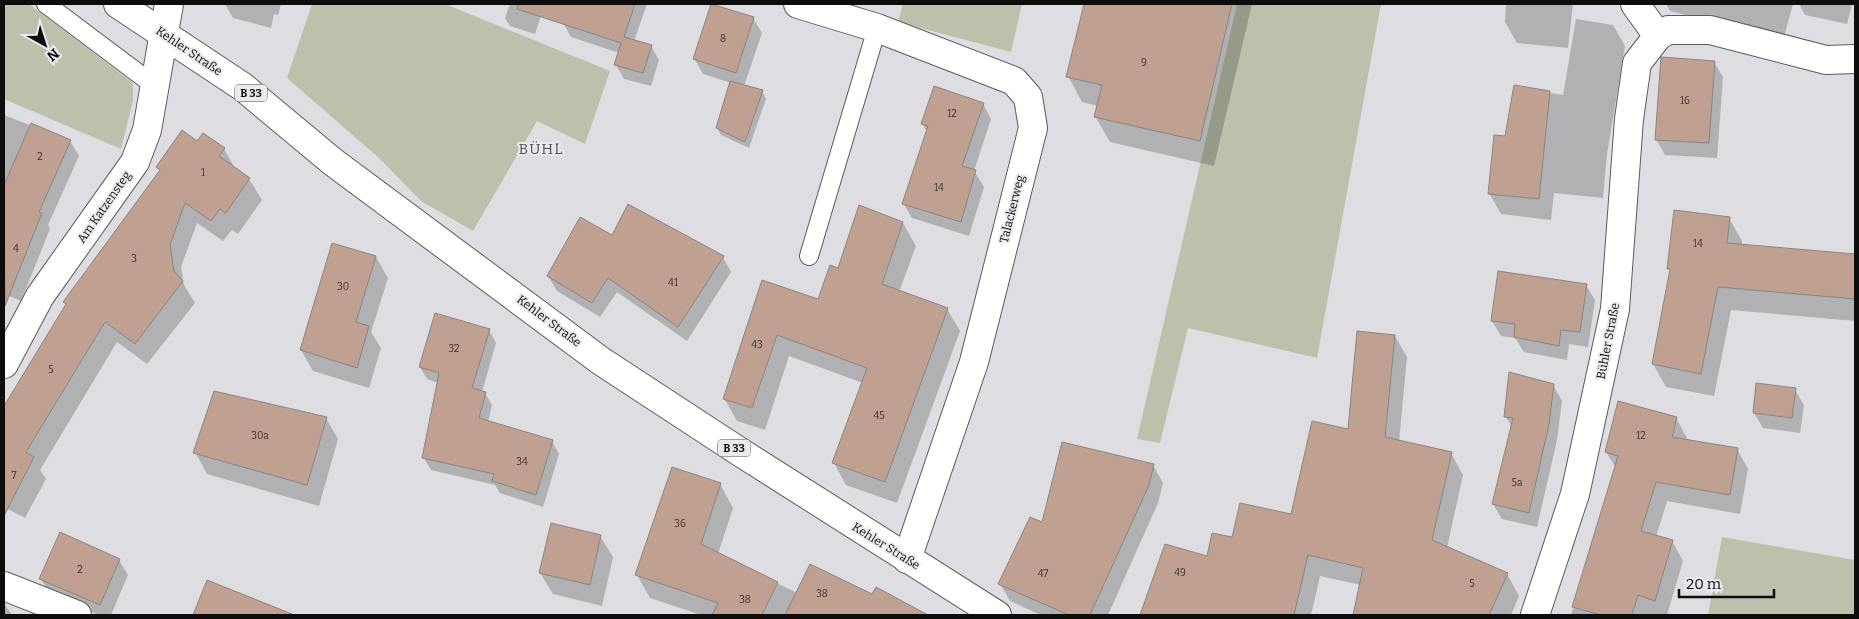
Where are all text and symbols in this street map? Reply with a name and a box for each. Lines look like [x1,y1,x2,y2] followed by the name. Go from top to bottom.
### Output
[20,20,70,70] north arrow
[153,24,225,78] street label: Kehler Straße
[720,33,726,45] house number: 8
[43,45,62,65] text: N
[1141,57,1147,69] house number: 9
[235,85,267,102] road number: B 33
[1680,95,1690,107] house number: 16
[947,108,957,120] house number: 12
[518,140,564,158] district label: BÜHL
[37,151,43,163] house number: 2
[201,167,205,179] house number: 1
[74,168,134,245] street label: Am Katzensteg
[997,173,1027,245] street label: Talackerweg
[934,182,944,194] house number: 14
[1693,238,1703,250] house number: 14
[13,243,19,255] house number: 4
[131,253,137,265] house number: 3
[668,277,678,289] house number: 41
[337,281,349,293] house number: 30
[514,292,584,350] street label: Kehler Straße
[1594,302,1622,380] street label: Bühler Straße
[751,339,763,351] house number: 43
[448,343,460,355] house number: 32
[48,364,54,376] house number: 5
[873,410,885,422] house number: 45
[251,430,269,442] house number: 30a
[1636,430,1646,442] house number: 12
[718,439,750,456] road number: B 33
[516,456,528,468] house number: 34
[11,470,17,482] house number: 7
[1512,477,1523,489] house number: 5a
[674,518,686,530] house number: 36
[850,520,922,572] street label: Kehler Straße
[77,564,83,576] house number: 2
[1679,566,1774,598] scale bar
[1174,567,1186,579] house number: 49
[1038,568,1048,580] house number: 47
[1686,575,1722,593] text: 20 m
[1469,578,1475,590] house number: 5
[816,588,828,600] house number: 38
[739,594,751,606] house number: 38

